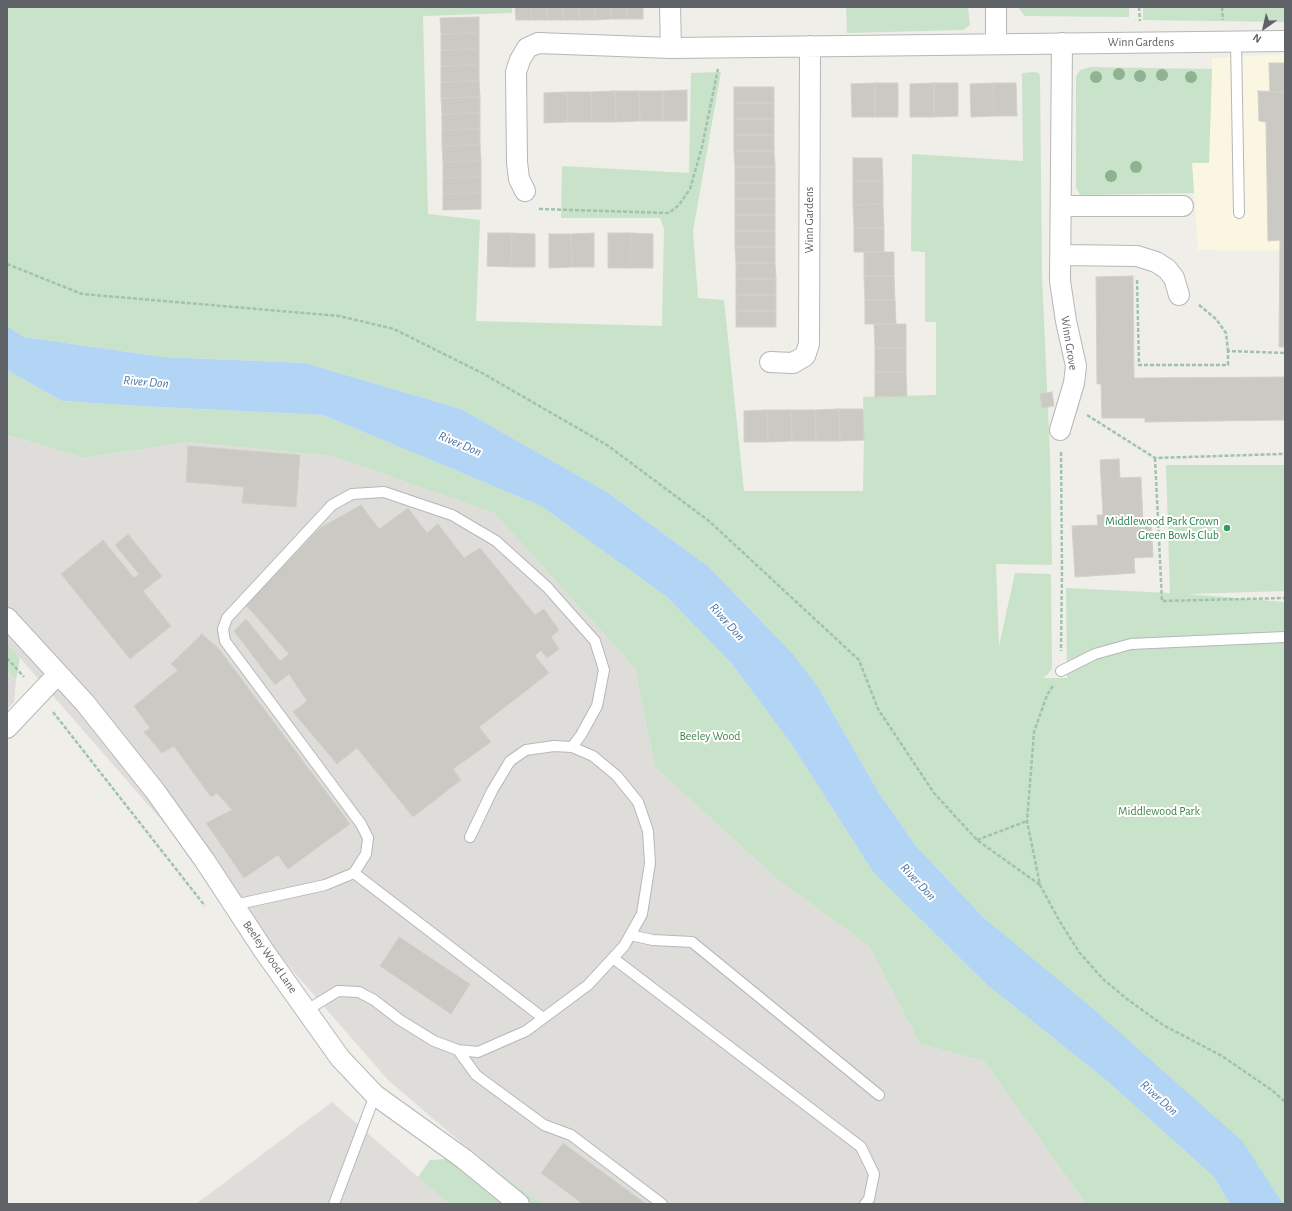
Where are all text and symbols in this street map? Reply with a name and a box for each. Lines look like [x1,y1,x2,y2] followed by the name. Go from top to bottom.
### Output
[1244,8,1284,48] north arrow
[1251,32,1263,45] text: N
[1108,35,1174,49] street label: Winn Gardens
[802,187,816,253] street label: Winn Gardens
[1058,315,1080,371] street label: Winn Grove
[123,372,169,392] water label: River Don
[436,428,484,460] water label: River Don
[1105,514,1219,542] place label: Middlewood Park Crown Green Bowls Club
[1222,523,1232,533] marker: Middlewood Park Crown Green Bowls Club
[706,600,748,644] water label: River Don
[679,729,741,743] park label: Beeley Wood
[1118,804,1200,818] park label: Middlewood Park
[897,860,939,904] water label: River Don
[240,918,300,996] street label: Beeley Wood Lane
[1137,1077,1181,1119] water label: River Don

